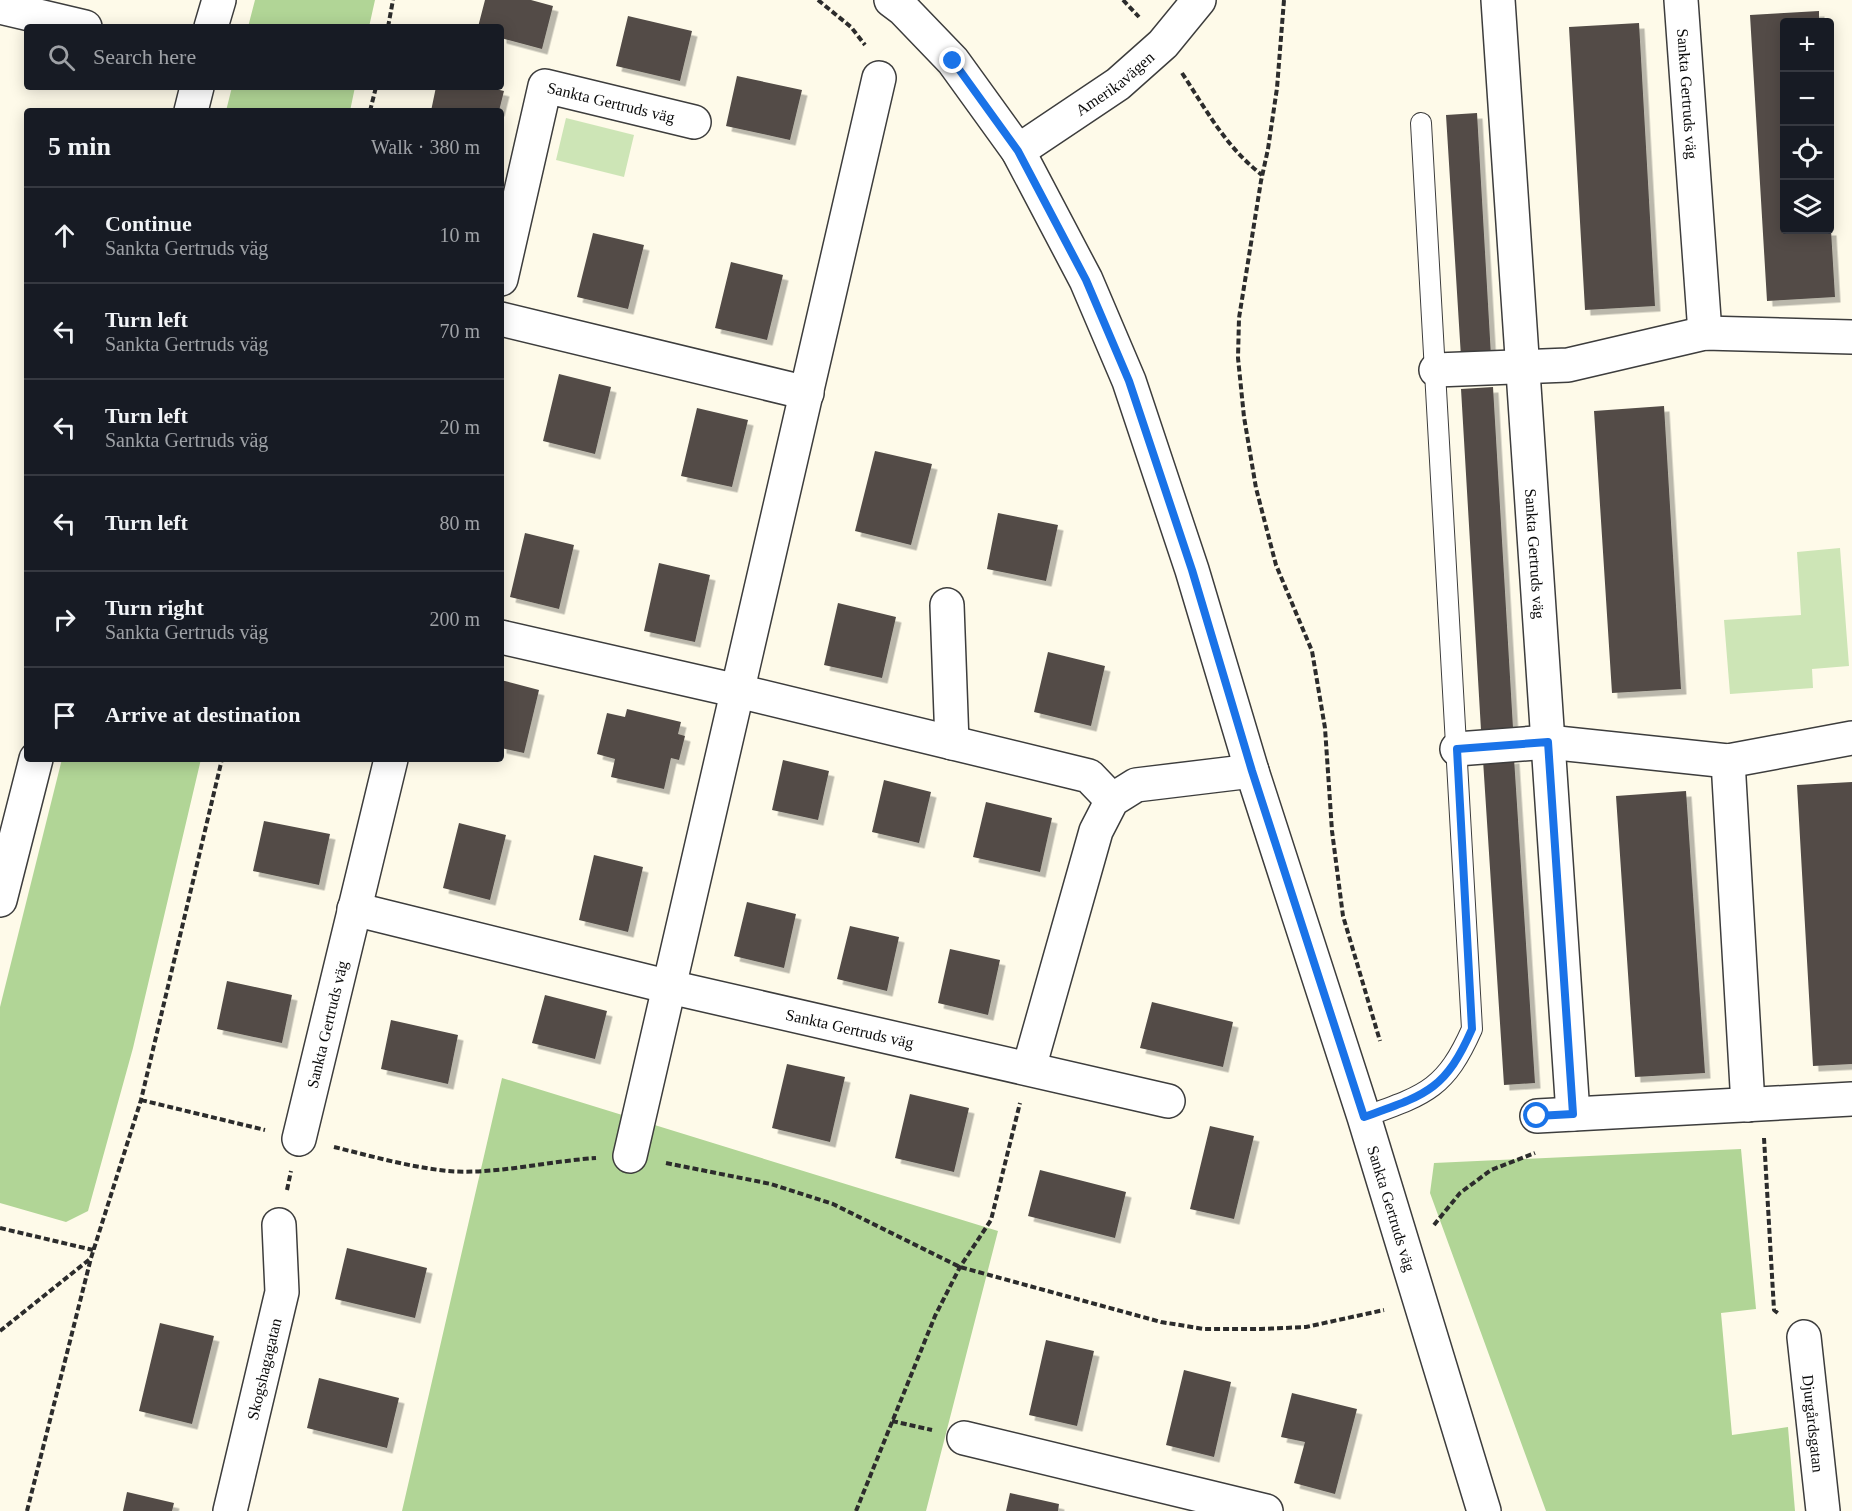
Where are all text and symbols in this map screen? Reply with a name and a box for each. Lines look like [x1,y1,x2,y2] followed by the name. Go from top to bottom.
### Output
[1780,18,1834,234] map controls
[1780,18,1834,72] button: +
[24,24,504,90] search box
[1675,28,1701,160] street label: Sankta Gertruds väg
[45,41,78,74] icon: search
[93,44,196,69] text: Search here
[939,47,965,73] route end
[1072,48,1157,119] street label: Amerikavägen
[1780,72,1834,126] button: −
[546,78,677,127] street label: Sankta Gertruds väg
[1780,126,1834,180] button: locate
[48,132,111,161] text: 5 min
[371,136,480,158] text: Walk · 380 m
[1780,180,1834,234] button: layers
[105,211,192,236] text: Continue
[48,219,81,252] icon: ahead
[439,224,480,246] text: 10 m
[105,237,268,259] text: Sankta Gertruds väg
[105,307,188,332] text: Turn left
[48,315,81,348] icon: left
[439,320,480,342] text: 70 m
[105,333,268,355] text: Sankta Gertruds väg
[105,403,188,428] text: Turn left
[48,411,81,444] icon: left
[439,416,480,438] text: 20 m
[105,429,268,451] text: Sankta Gertruds väg
[1522,488,1548,620] street label: Sankta Gertruds väg
[48,507,81,540] icon: left
[105,510,188,535] text: Turn left
[439,512,480,534] text: 80 m
[105,595,204,620] text: Turn right
[48,603,81,636] icon: right
[429,608,480,630] text: 200 m
[105,621,268,643] text: Sankta Gertruds väg
[48,699,81,732] icon: arrive
[105,702,301,727] text: Arrive at destination
[303,959,351,1090] street label: Sankta Gertruds väg
[784,1005,915,1052] street label: Sankta Gertruds väg
[1523,1102,1549,1128] route start
[1365,1143,1419,1274] street label: Sankta Gertruds väg
[243,1316,284,1422] street label: Skogshagagatan
[1800,1374,1827,1473] street label: Djurgårdsgatan

